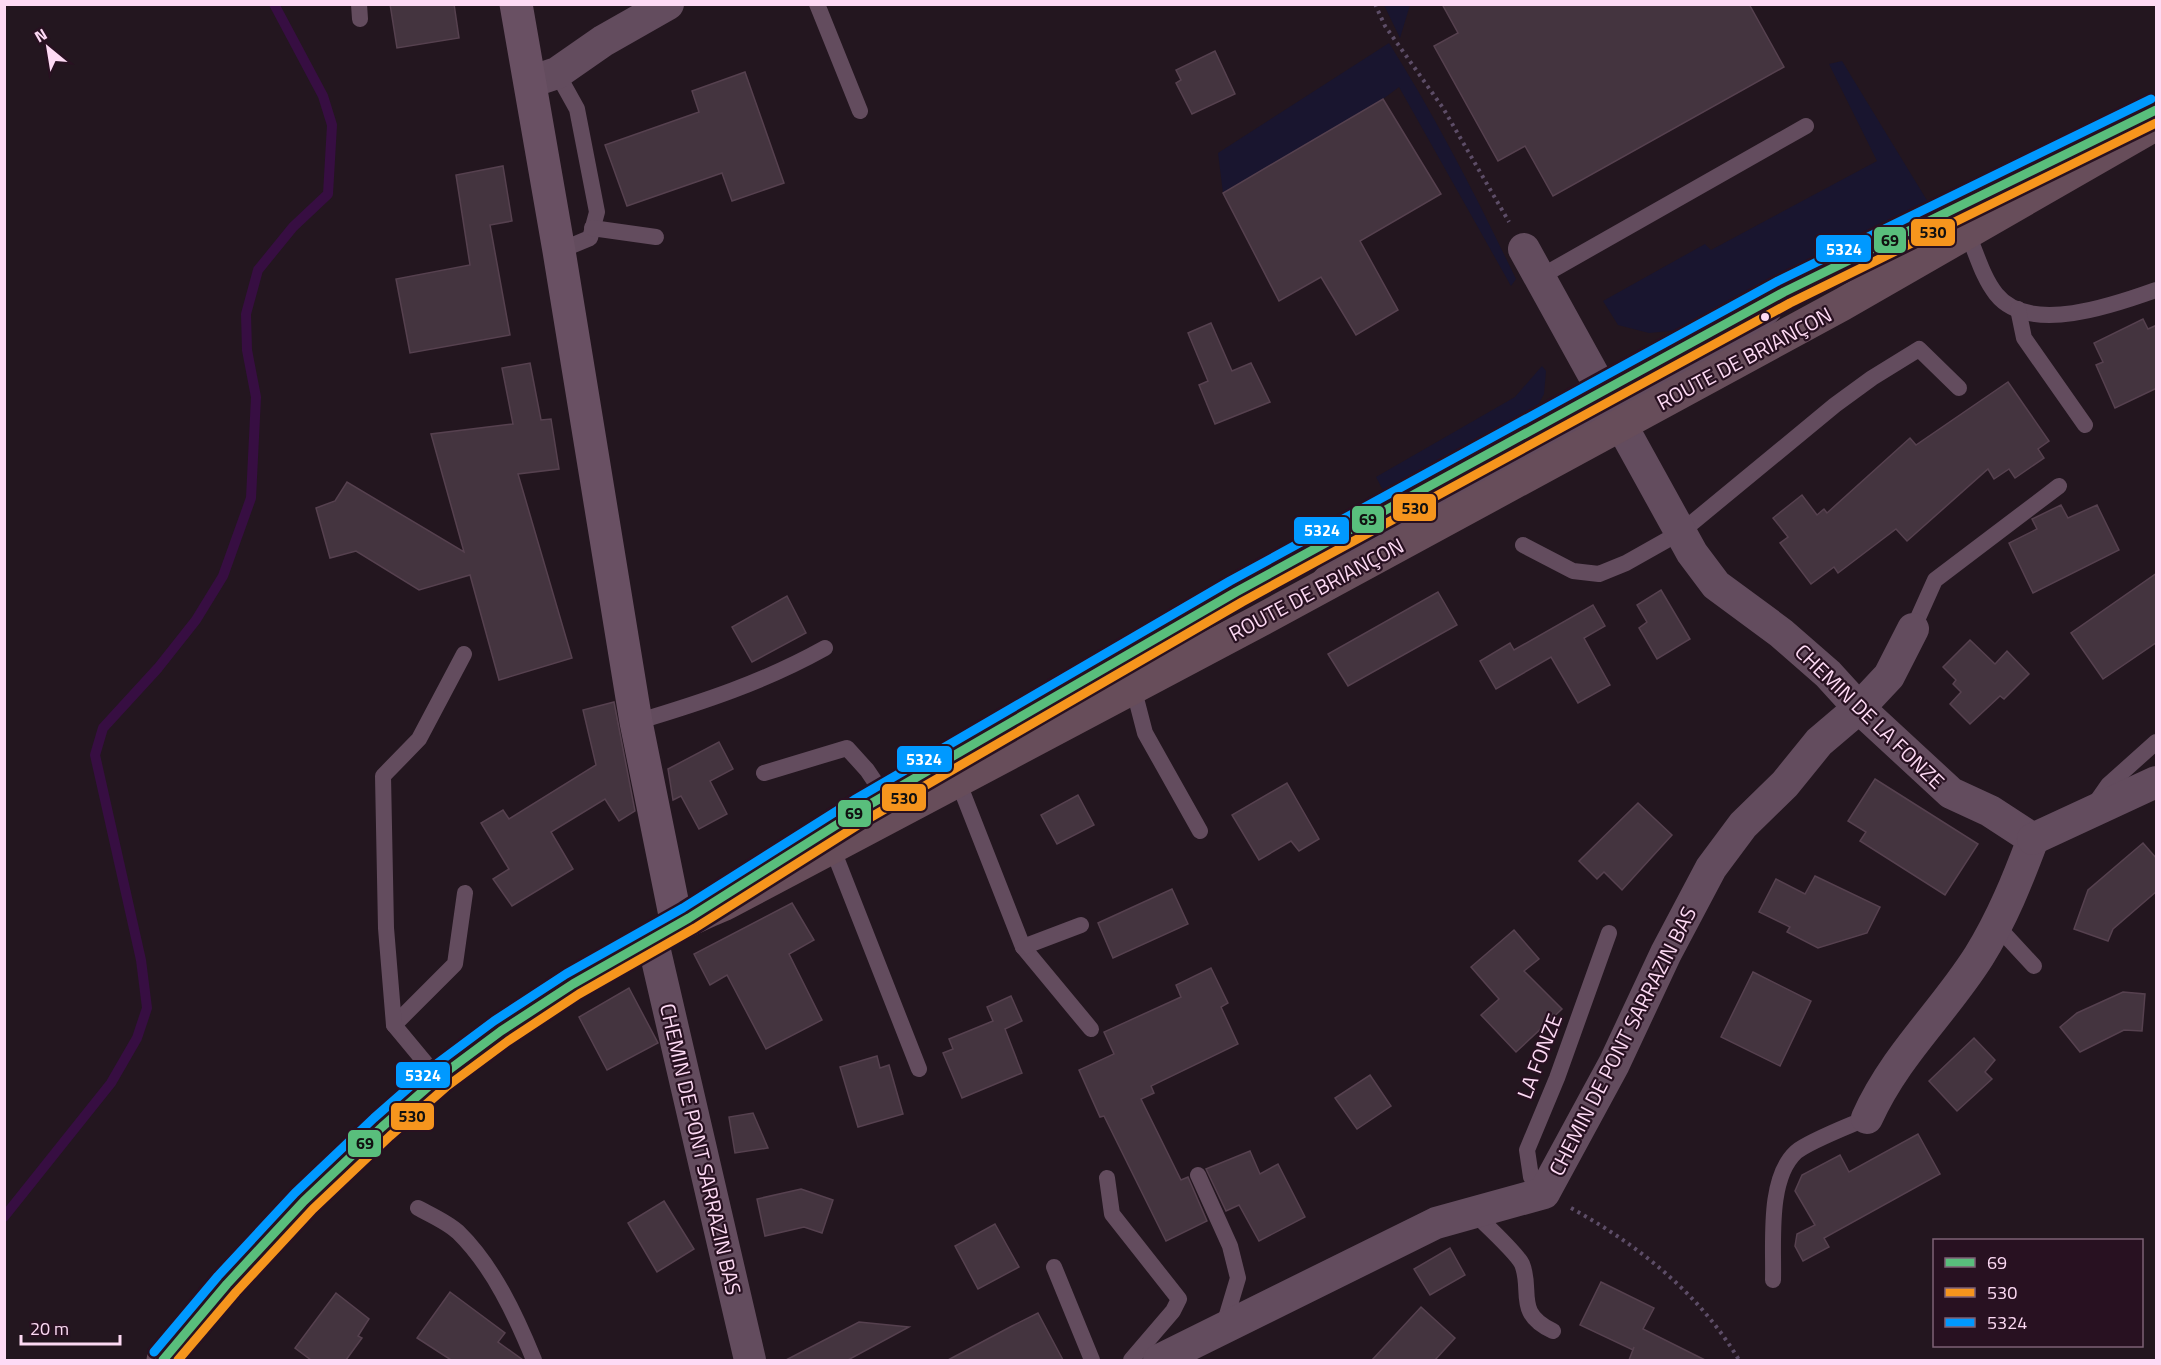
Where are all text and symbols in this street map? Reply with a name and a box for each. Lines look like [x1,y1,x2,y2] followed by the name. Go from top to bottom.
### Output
[18,18,78,78] north arrow
[30,22,51,48] text: N
[1910,218,1956,247] line badge: 530
[1920,220,1946,244] text: 530
[1873,226,1907,254] line badge: 69
[1881,228,1899,252] text: 69
[1815,234,1872,263] line badge: 5324
[1826,237,1862,261] text: 5324
[1651,298,1837,418] street label: ROUTE DE BRIANÇON
[1759,311,1771,323] unlabelled marker
[1392,493,1437,522] line badge: 530
[1402,496,1428,520] text: 530
[1351,505,1385,534] line badge: 69
[1359,507,1377,531] text: 69
[1293,516,1350,545] line badge: 5324
[1304,518,1340,542] text: 5324
[1223,529,1409,649] street label: ROUTE DE BRIANÇON
[1788,636,1952,796] street label: CHEMIN DE LA FONZE
[896,745,953,773] line badge: 5324
[906,747,942,771] text: 5324
[881,783,927,812] line badge: 530
[891,786,917,810] text: 530
[837,799,872,828] line badge: 69
[845,801,863,825] text: 69
[1540,901,1704,1181] street label: CHEMIN DE PONT SARRAZIN BAS
[652,1000,750,1298] street label: CHEMIN DE PONT SARRAZIN BAS
[1508,1009,1570,1103] street label: LA FONZE
[395,1061,451,1089] line badge: 5324
[405,1063,441,1087] text: 5324
[390,1102,435,1131] line badge: 530
[399,1104,425,1128] text: 530
[347,1129,382,1158] line badge: 69
[356,1131,374,1155] text: 69
[1933,1239,2143,1347] legend
[1987,1249,2007,1276] text: 69
[1987,1279,2017,1306] text: 530
[21,1308,120,1346] scale bar
[1987,1309,2027,1336] text: 5324
[30,1315,69,1342] text: 20 m

